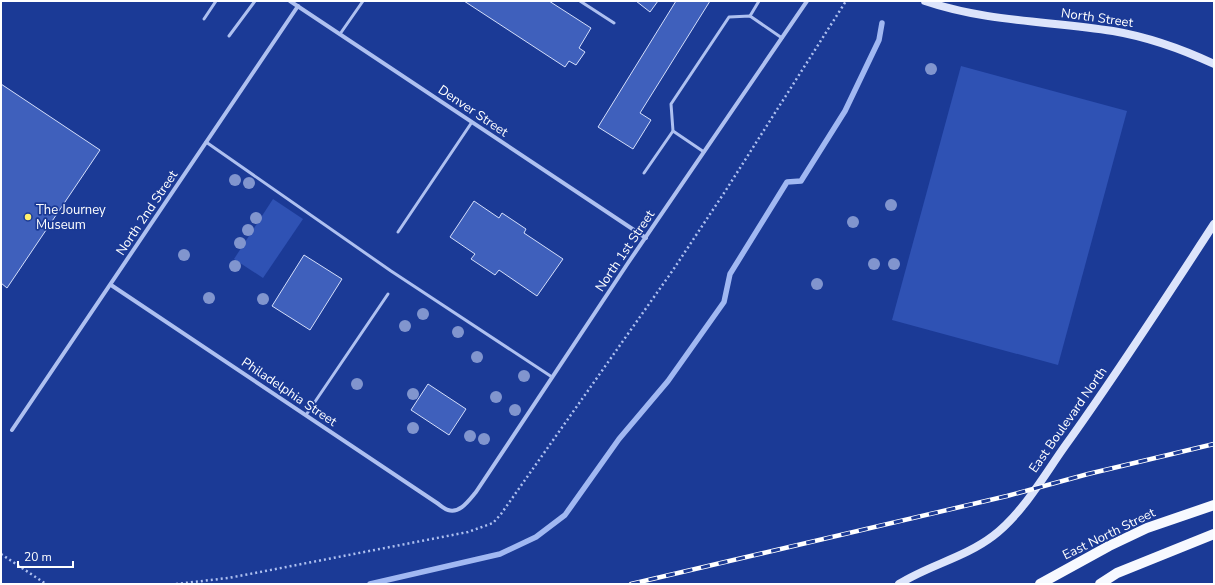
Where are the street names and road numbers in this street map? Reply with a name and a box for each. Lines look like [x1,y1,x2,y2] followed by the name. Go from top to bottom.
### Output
[1060,4,1135,32] street label: North Street
[434,81,512,141] street label: Denver Street
[112,167,182,259] street label: North 2nd Street
[591,206,659,295] street label: North 1st Street
[238,353,341,431] street label: Philadelphia Street
[1025,364,1111,476] street label: East Boulevard North
[1060,504,1159,564] street label: East North Street

